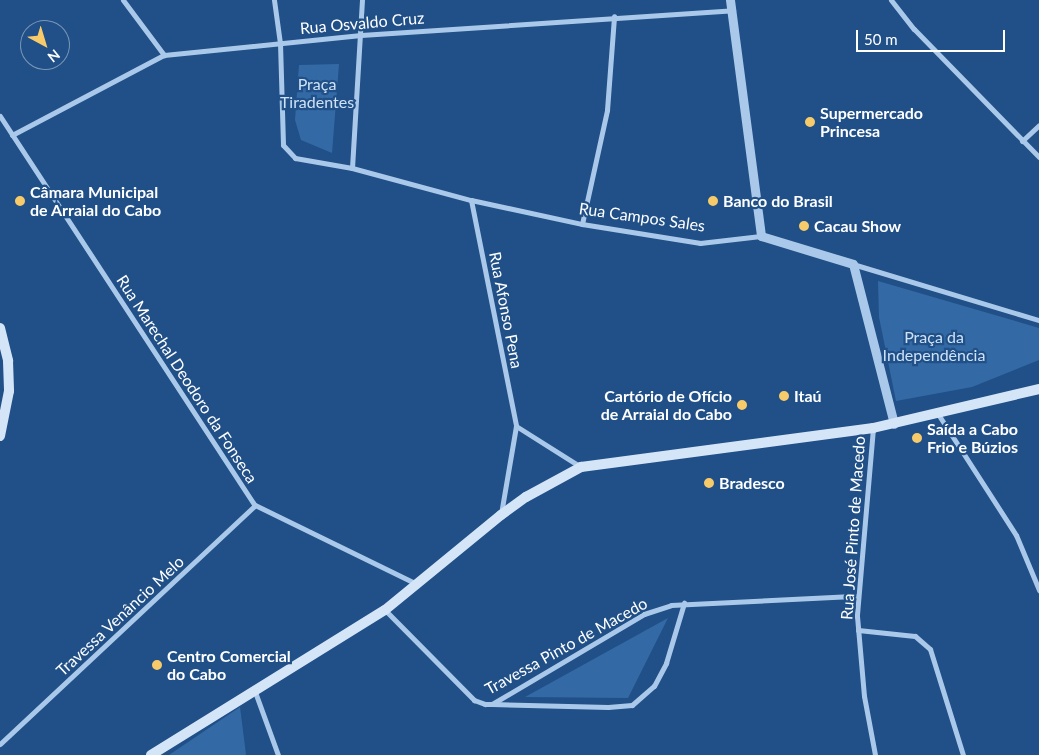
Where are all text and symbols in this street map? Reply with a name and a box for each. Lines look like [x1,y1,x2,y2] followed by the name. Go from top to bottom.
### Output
[299,8,425,38] street label: Rua Osvaldo Cruz
[20,20,70,70] north arrow
[859,20,1008,52] scale bar
[864,30,898,48] text: 50 m
[45,46,64,66] text: N
[280,74,354,112] park label: Praça Tiradentes
[820,103,923,141] place label: Supermercado Princesa
[804,116,816,128] marker: Supermercado Princesa
[30,182,162,220] place label: Câmara Municipal de Arraial do Cabo
[723,191,833,211] place label: Banco do Brasil
[14,195,26,207] marker: Câmara Municipal de Arraial do Cabo
[707,195,719,207] marker: Banco do Brasil
[578,199,706,235] street label: Rua Campos Sales
[814,216,901,236] place label: Cacau Show
[798,220,810,232] marker: Cacau Show
[485,250,527,370] street label: Rua Afonso Pena
[112,271,262,487] street label: Rua Marechal Deodoro da Fonseca
[883,327,985,365] park label: Praça da Independência
[600,386,732,424] place label: Cartório de Ofício de Arraial do Cabo
[794,386,822,406] place label: Itaú
[778,390,790,402] marker: Itaú
[736,399,748,411] marker: Cartório de Ofício de Arraial do Cabo
[927,419,1018,457] place label: Saída a Cabo Frio e Búzios
[911,432,923,444] marker: Saída a Cabo Frio e Búzios
[837,435,869,621] street label: Rua José Pinto de Macedo
[719,473,785,493] place label: Bradesco
[703,477,715,489] marker: Bradesco
[52,552,188,680] street label: Travessa Venâncio Melo
[481,593,651,699] street label: Travessa Pinto de Macedo
[167,646,291,684] place label: Centro Comercial do Cabo
[151,659,163,671] marker: Centro Comercial do Cabo

